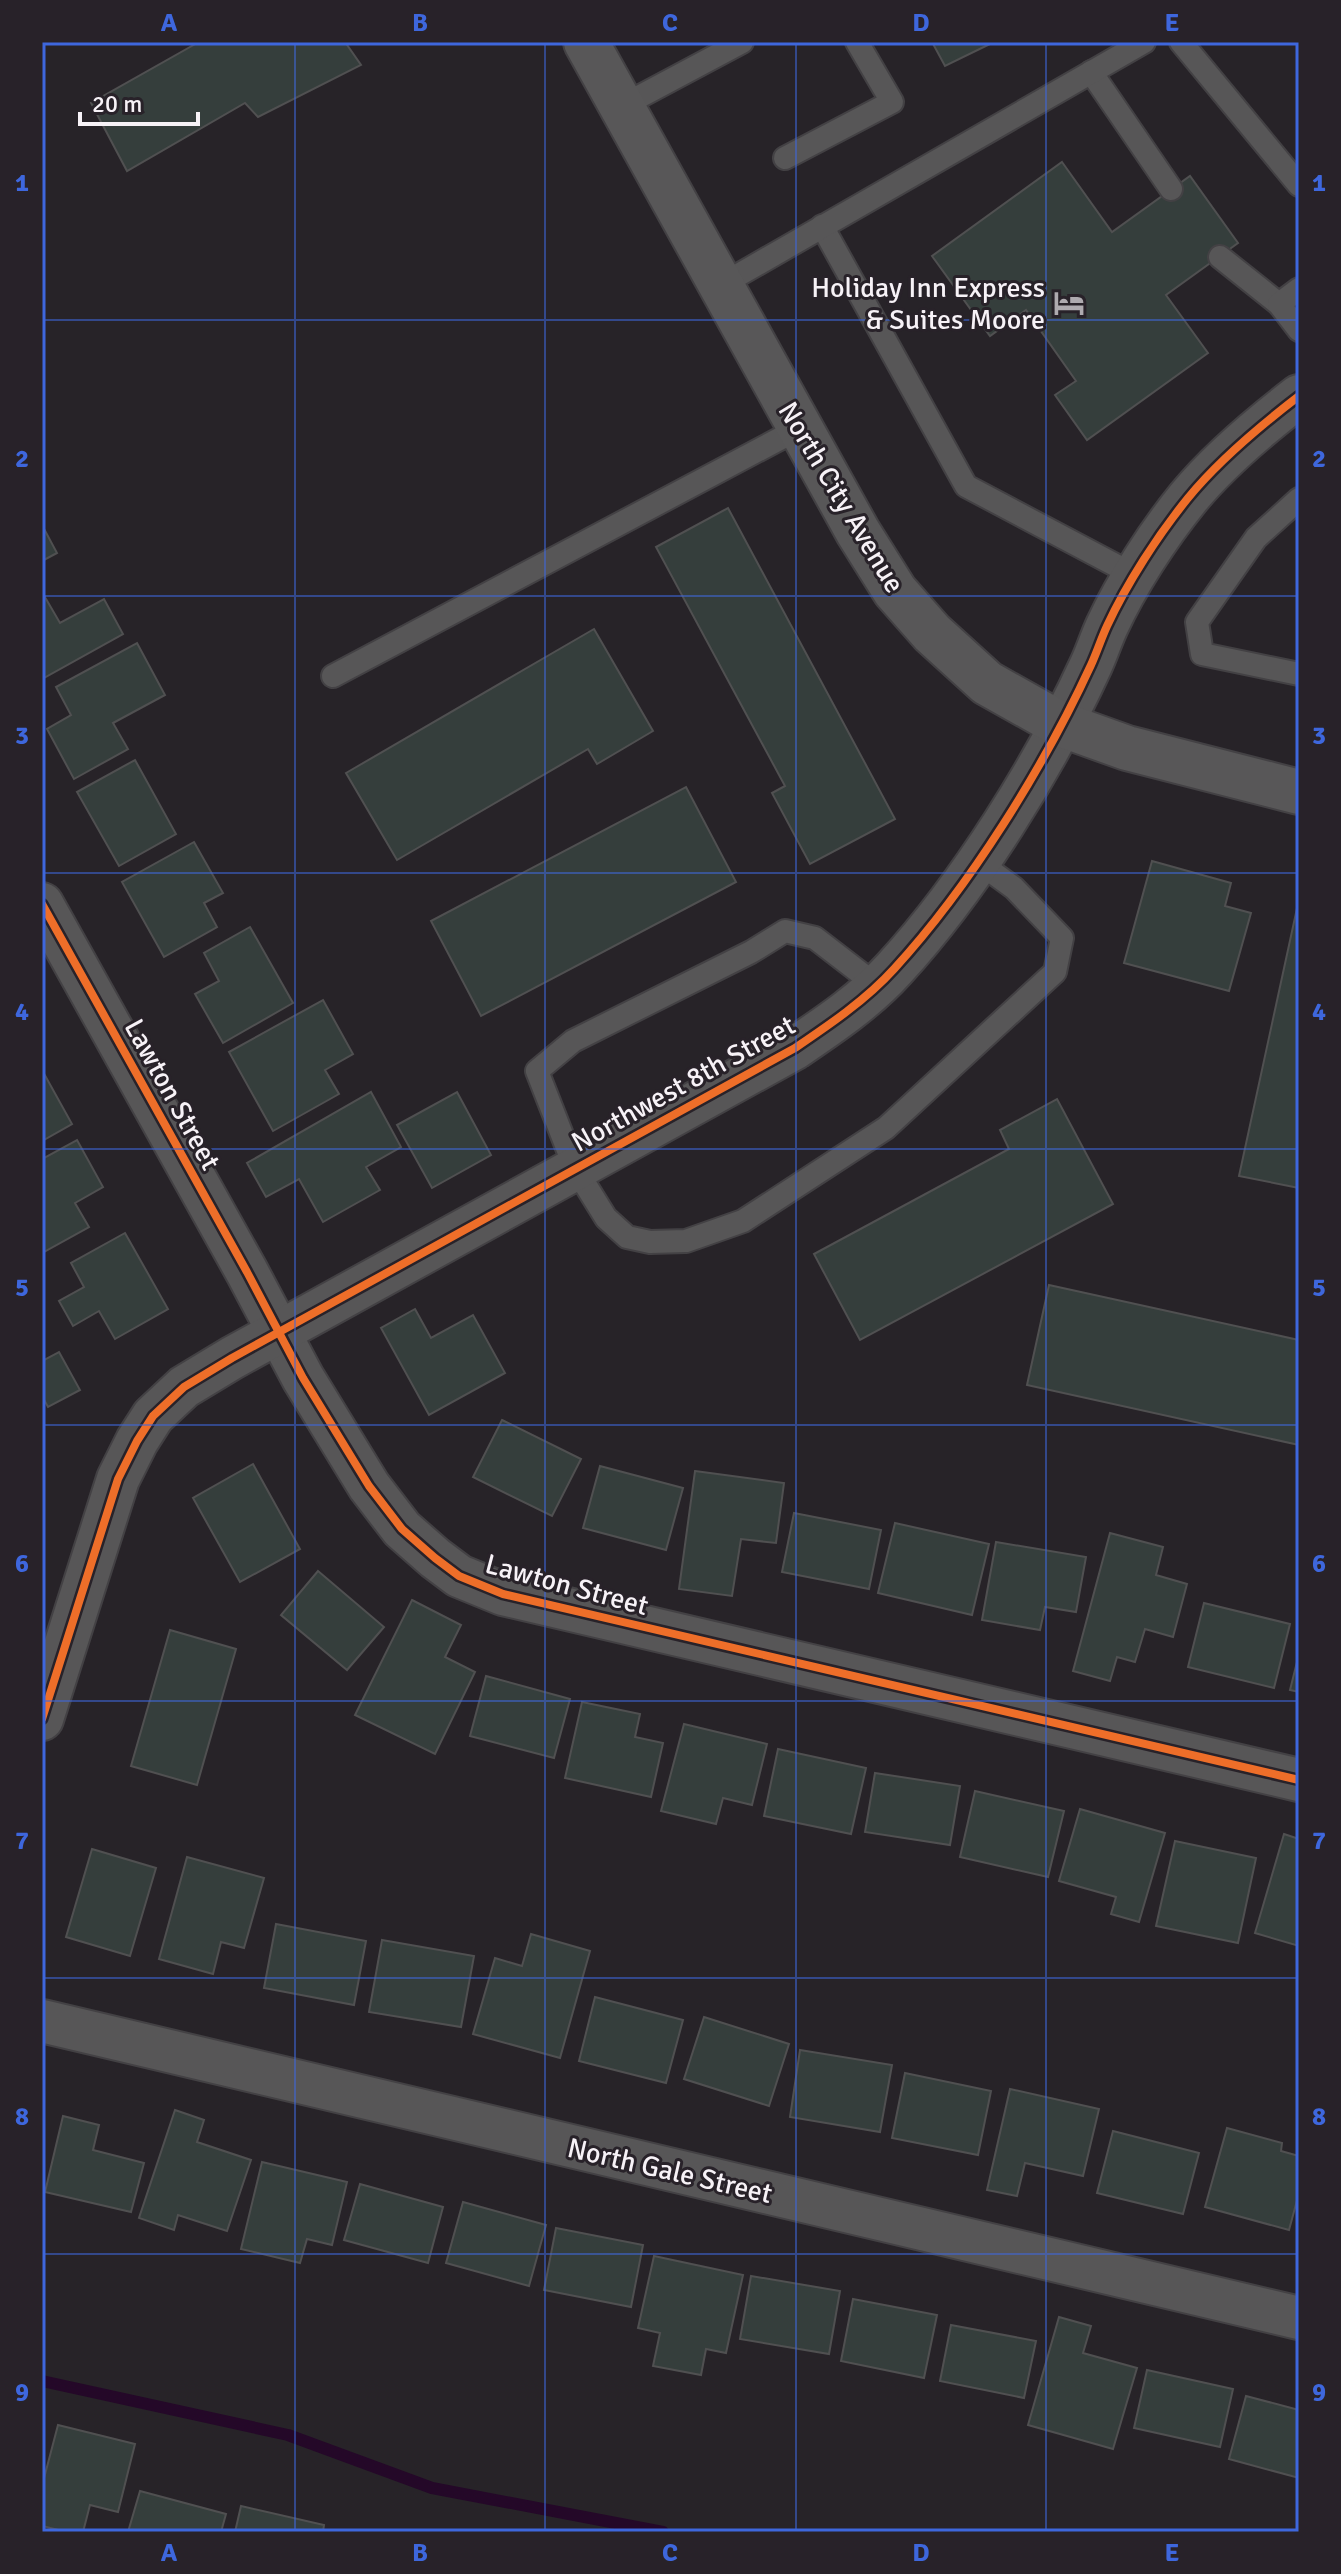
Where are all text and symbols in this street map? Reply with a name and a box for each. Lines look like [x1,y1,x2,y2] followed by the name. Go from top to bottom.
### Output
[161,7,178,39] text: A
[412,7,428,39] text: B
[662,7,678,39] text: C
[912,7,930,39] text: D
[1165,7,1179,39] text: E
[80,76,198,126] scale bar
[92,89,142,119] text: 20 m
[15,167,29,199] text: 1
[1312,167,1326,199] text: 1
[811,271,1045,337] place label: Holiday Inn Express & Suites Moore
[1052,286,1086,320] hotel icon: Holiday Inn Express & Suites Moore
[771,396,912,599] street label: North City Avenue
[15,443,29,475] text: 2
[1312,443,1326,475] text: 2
[15,720,29,752] text: 3
[1312,720,1326,752] text: 3
[15,996,29,1028] text: 4
[1312,996,1326,1028] text: 4
[566,1008,801,1159] street label: Northwest 8th Street
[117,1013,228,1176] street label: Lawton Street
[15,1272,29,1304] text: 5
[1312,1272,1326,1304] text: 5
[482,1547,652,1623] street label: Lawton Street
[15,1548,29,1580] text: 6
[1312,1548,1326,1580] text: 6
[15,1825,29,1857] text: 7
[1312,1825,1326,1857] text: 7
[15,2101,29,2133] text: 8
[1312,2101,1326,2133] text: 8
[564,2131,776,2211] street label: North Gale Street
[15,2377,29,2409] text: 9
[1312,2377,1326,2409] text: 9
[161,2537,178,2569] text: A
[412,2537,428,2569] text: B
[662,2537,678,2569] text: C
[912,2537,930,2569] text: D
[1165,2537,1179,2569] text: E

